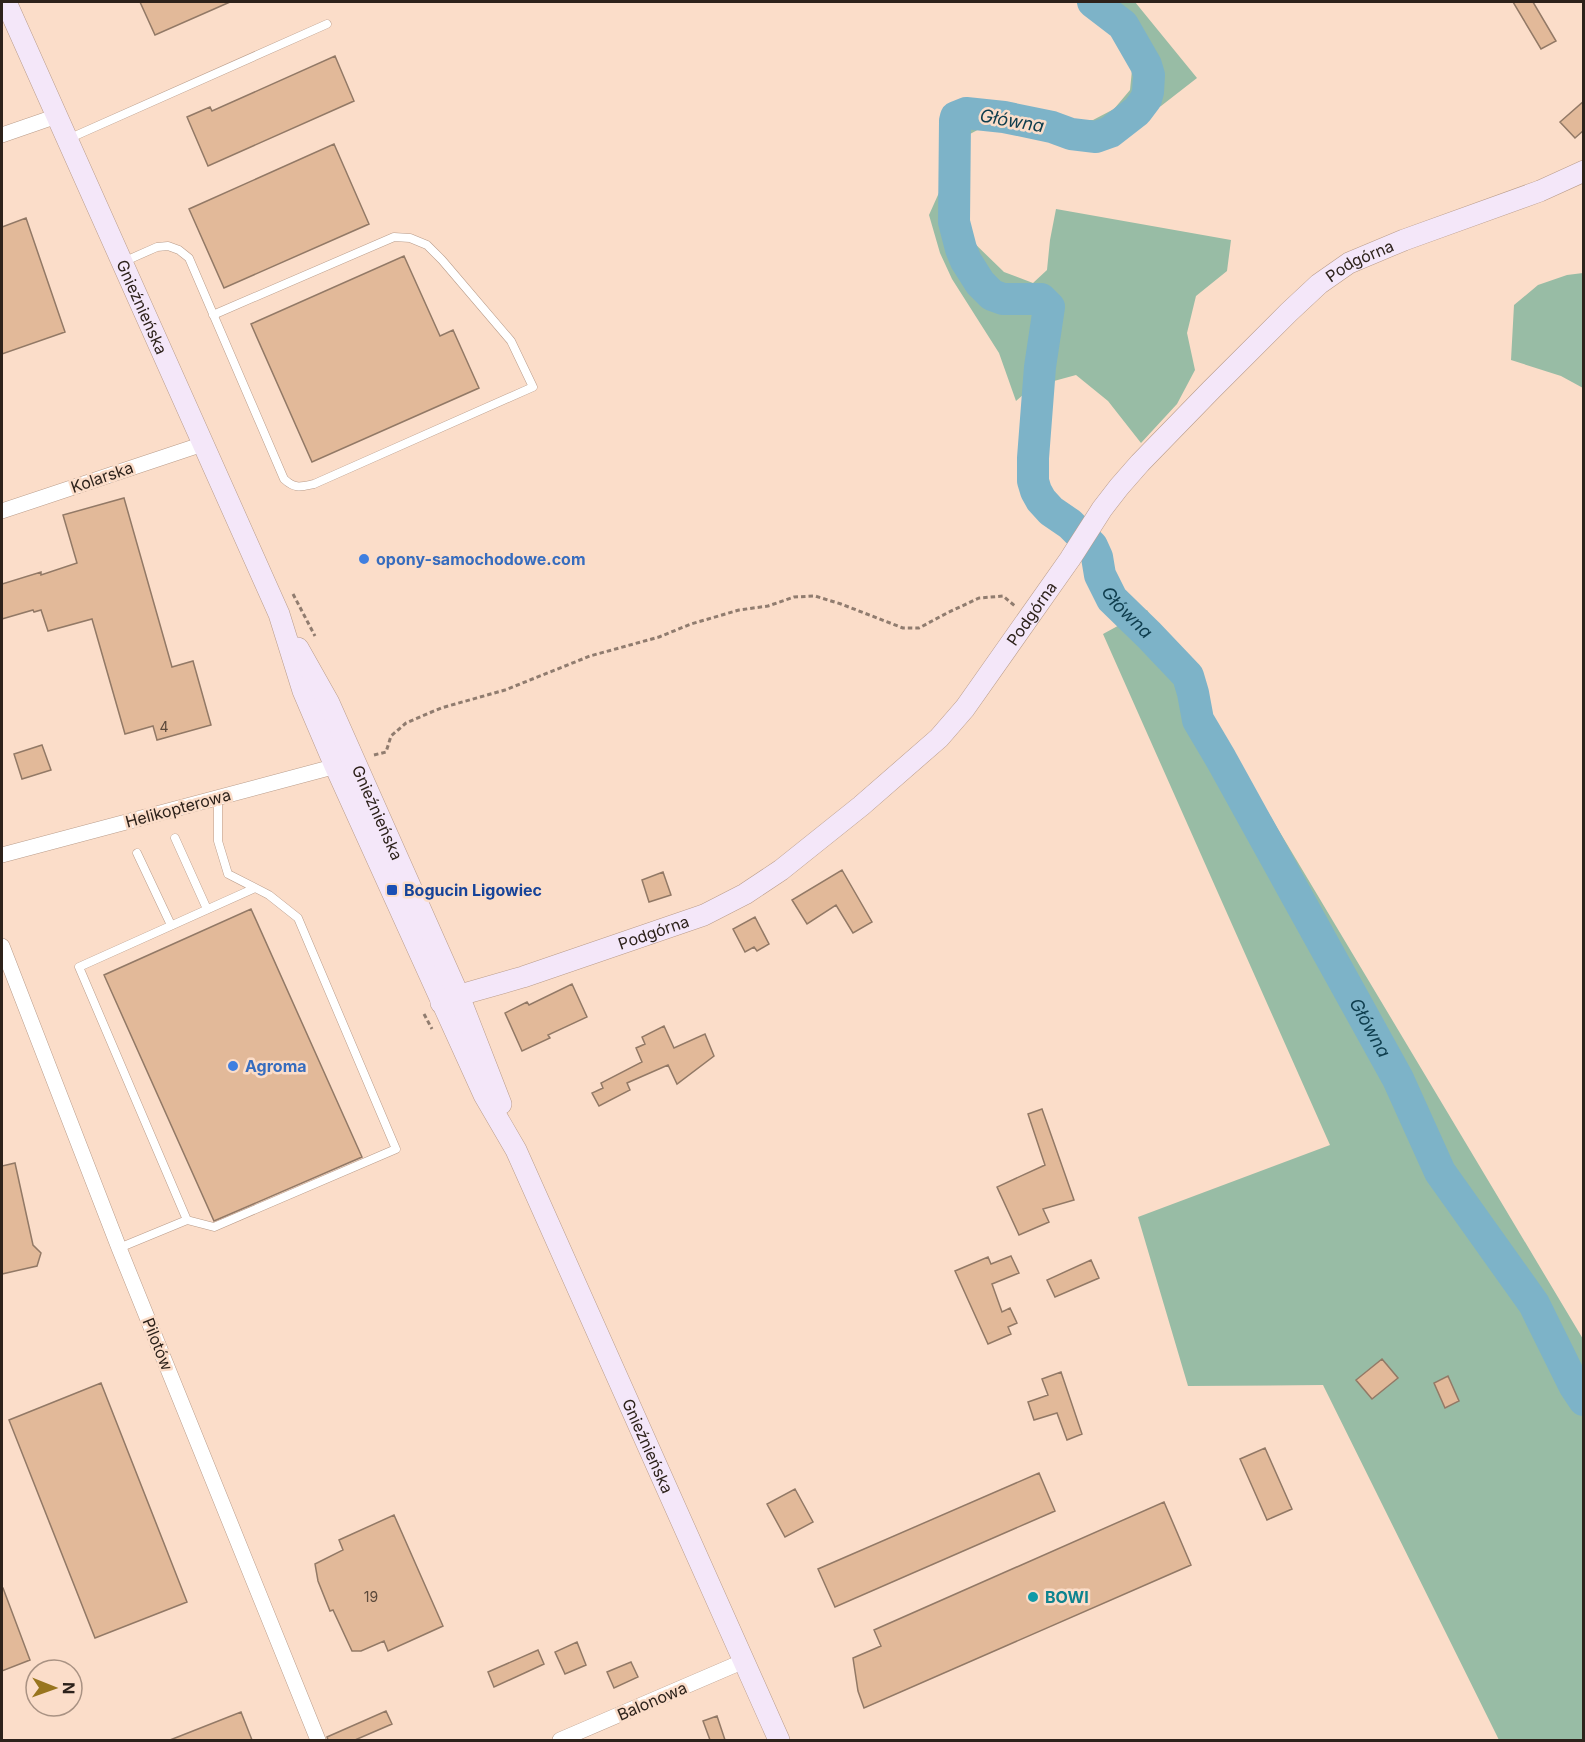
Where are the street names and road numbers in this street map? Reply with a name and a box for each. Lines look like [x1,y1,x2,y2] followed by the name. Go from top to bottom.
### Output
[1322,236,1397,286] street label: Podgórna
[112,257,172,357] street label: Gnieźnieńska
[68,457,136,497] street label: Kolarska
[1002,578,1061,649] street label: Podgórna
[348,762,407,863] street label: Gnieźnieńska
[123,784,233,832] street label: Helikopterowa
[615,911,692,954] street label: Podgórna
[138,1315,178,1373] street label: Pilotów
[618,1395,678,1496] street label: Gnieźnieńska
[614,1677,690,1725] street label: Balonowa

